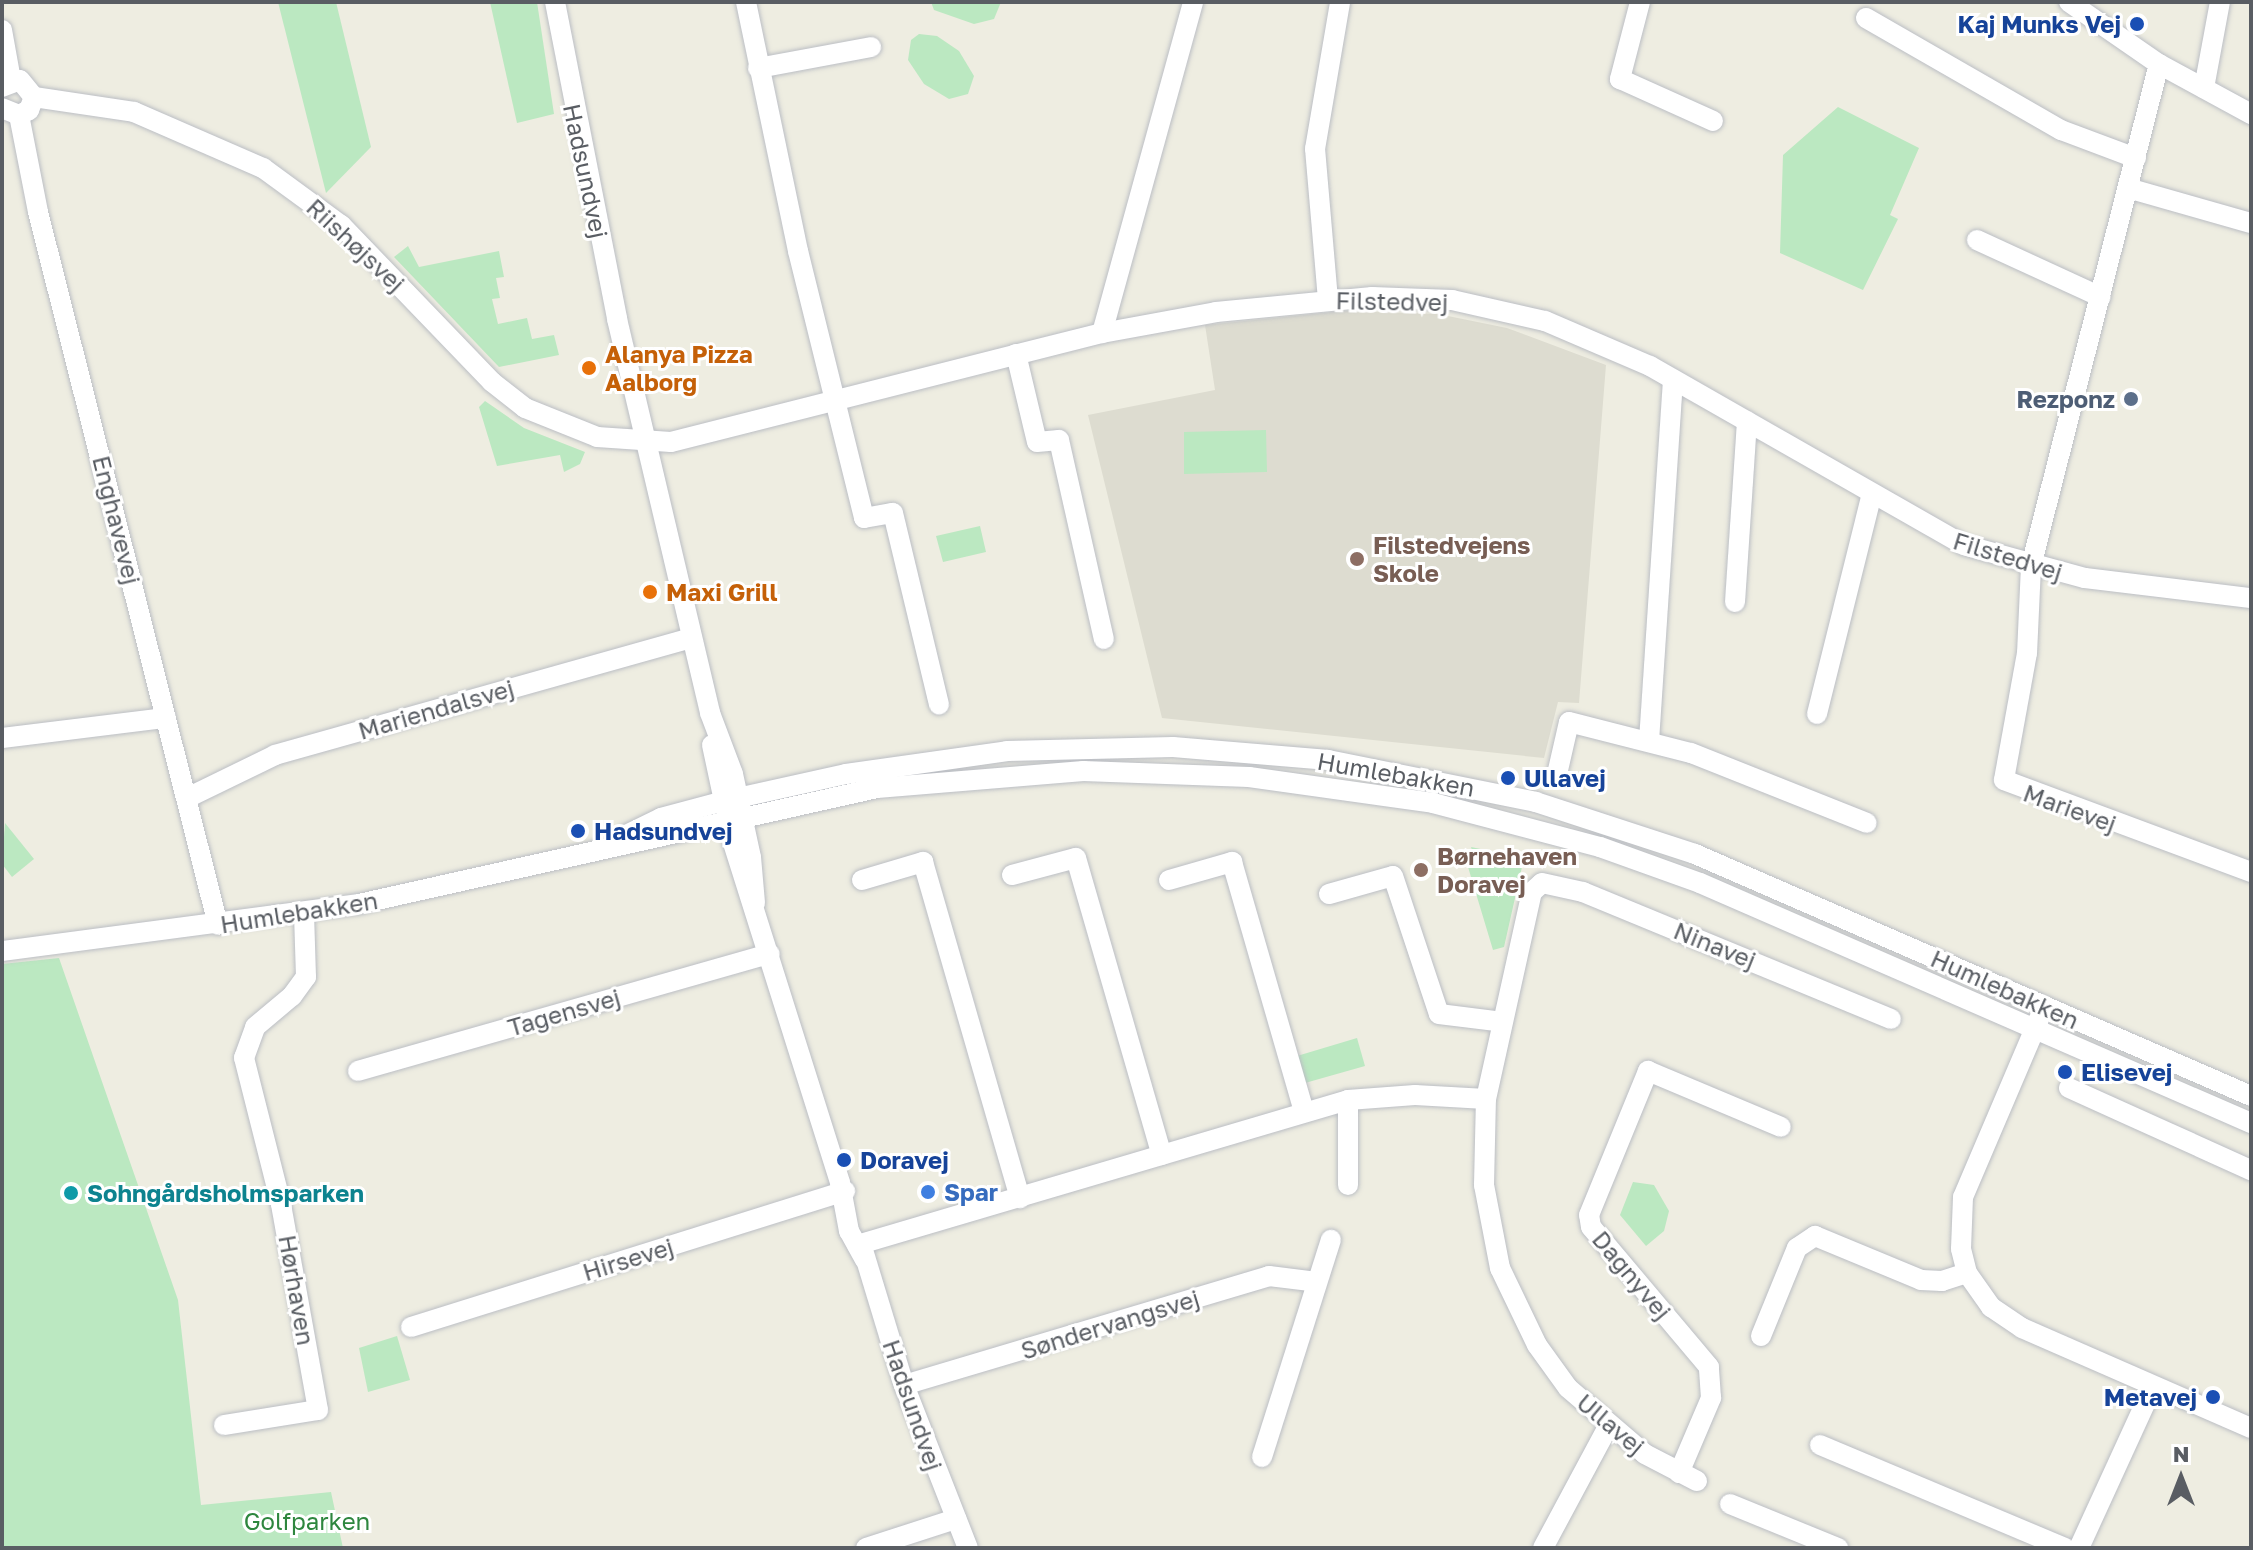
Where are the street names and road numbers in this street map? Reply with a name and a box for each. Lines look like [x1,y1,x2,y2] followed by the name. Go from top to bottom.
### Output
[558,101,614,241] street label: Hadsundvej
[301,192,411,298] street label: Riishøjsvej
[1335,286,1449,316] street label: Filstedvej
[87,453,147,587] street label: Enghavevej
[1950,526,2066,586] street label: Filstedvej
[355,673,517,745] street label: Mariendalsvej
[1315,746,1477,802] street label: Humlebakken
[2020,778,2120,838] street label: Marievej
[218,885,380,939] street label: Humlebakken
[1670,916,1760,974] street label: Ninavej
[1927,944,2083,1034] street label: Humlebakken
[504,982,624,1042] street label: Tagensvej
[1587,1225,1677,1325] street label: Dagnyvej
[579,1232,677,1286] street label: Hirsevej
[273,1233,321,1347] street label: Hørhaven
[1017,1283,1203,1365] street label: Søndervangsvej
[877,1336,949,1474] street label: Hadsundvej
[1571,1387,1651,1461] street label: Ullavej

